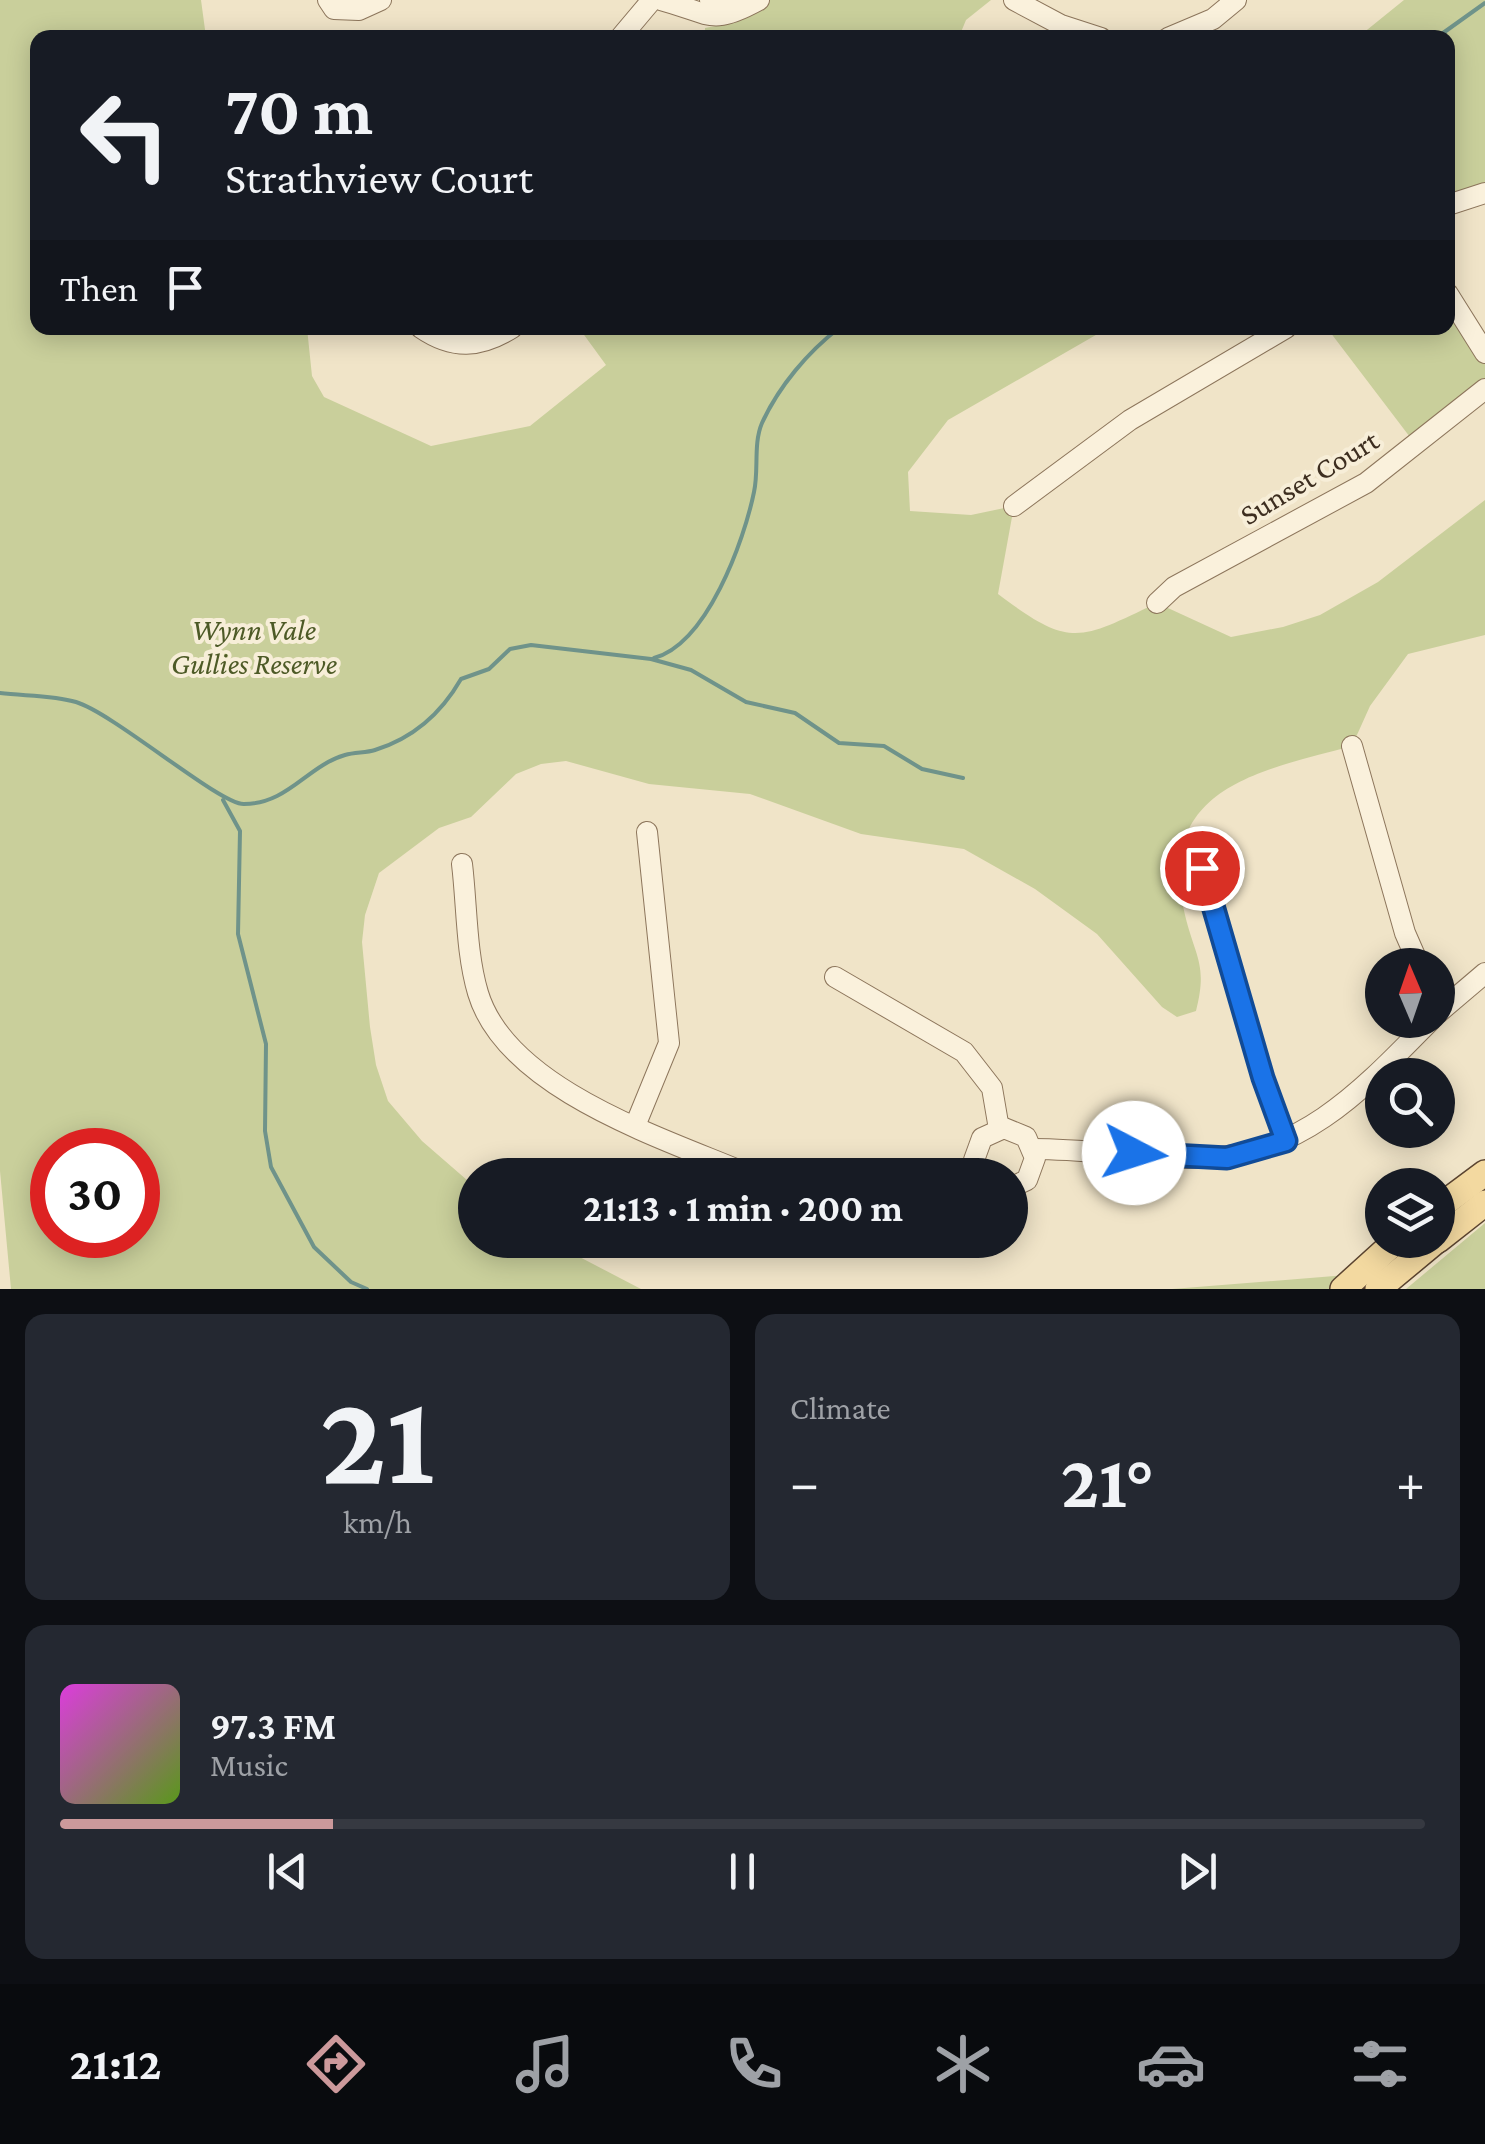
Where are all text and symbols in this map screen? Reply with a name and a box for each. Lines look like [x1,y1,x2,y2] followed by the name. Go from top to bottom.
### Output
[60,70,190,200] icon: left
[225,71,373,149] text: 70 m
[225,153,533,203] text: Strathview Court
[158,260,213,315] icon: arrive
[60,267,138,309] text: Then
[1234,422,1385,531] street label: Sunset Court
[171,613,337,680] park label: Wynn Vale Gullies Reserve
[1160,826,1245,911] pin
[1175,841,1230,896] icon: arrive
[1365,948,1455,1038] north arrow
[1365,948,1455,1258] map controls
[1365,1058,1455,1148] button: search
[1082,1101,1186,1205] position arrow
[30,1128,160,1258] speed limit sign: 30
[1365,1168,1455,1258] button: layers
[583,1187,903,1229] text: 21:13 · 1 min · 200 m
[320,1366,435,1511] text: 21
[790,1390,891,1426] text: Climate
[1061,1440,1154,1523] text: 21°
[790,1452,819,1513] text: −
[1396,1452,1425,1513] text: +
[343,1504,412,1540] text: km/h
[210,1705,336,1747] text: 97.3 FM
[210,1747,288,1783] text: Music
[260,1844,315,1899] icon: previous
[715,1844,770,1899] icon: pause
[1170,1844,1225,1899] icon: next
[301,2029,371,2099] icon: directions
[510,2029,580,2099] icon: music
[719,2029,789,2099] icon: phone
[928,2029,998,2099] icon: climate
[1136,2029,1206,2099] icon: car
[1345,2029,1415,2099] icon: filters
[69,2039,162,2089] text: 21:12

